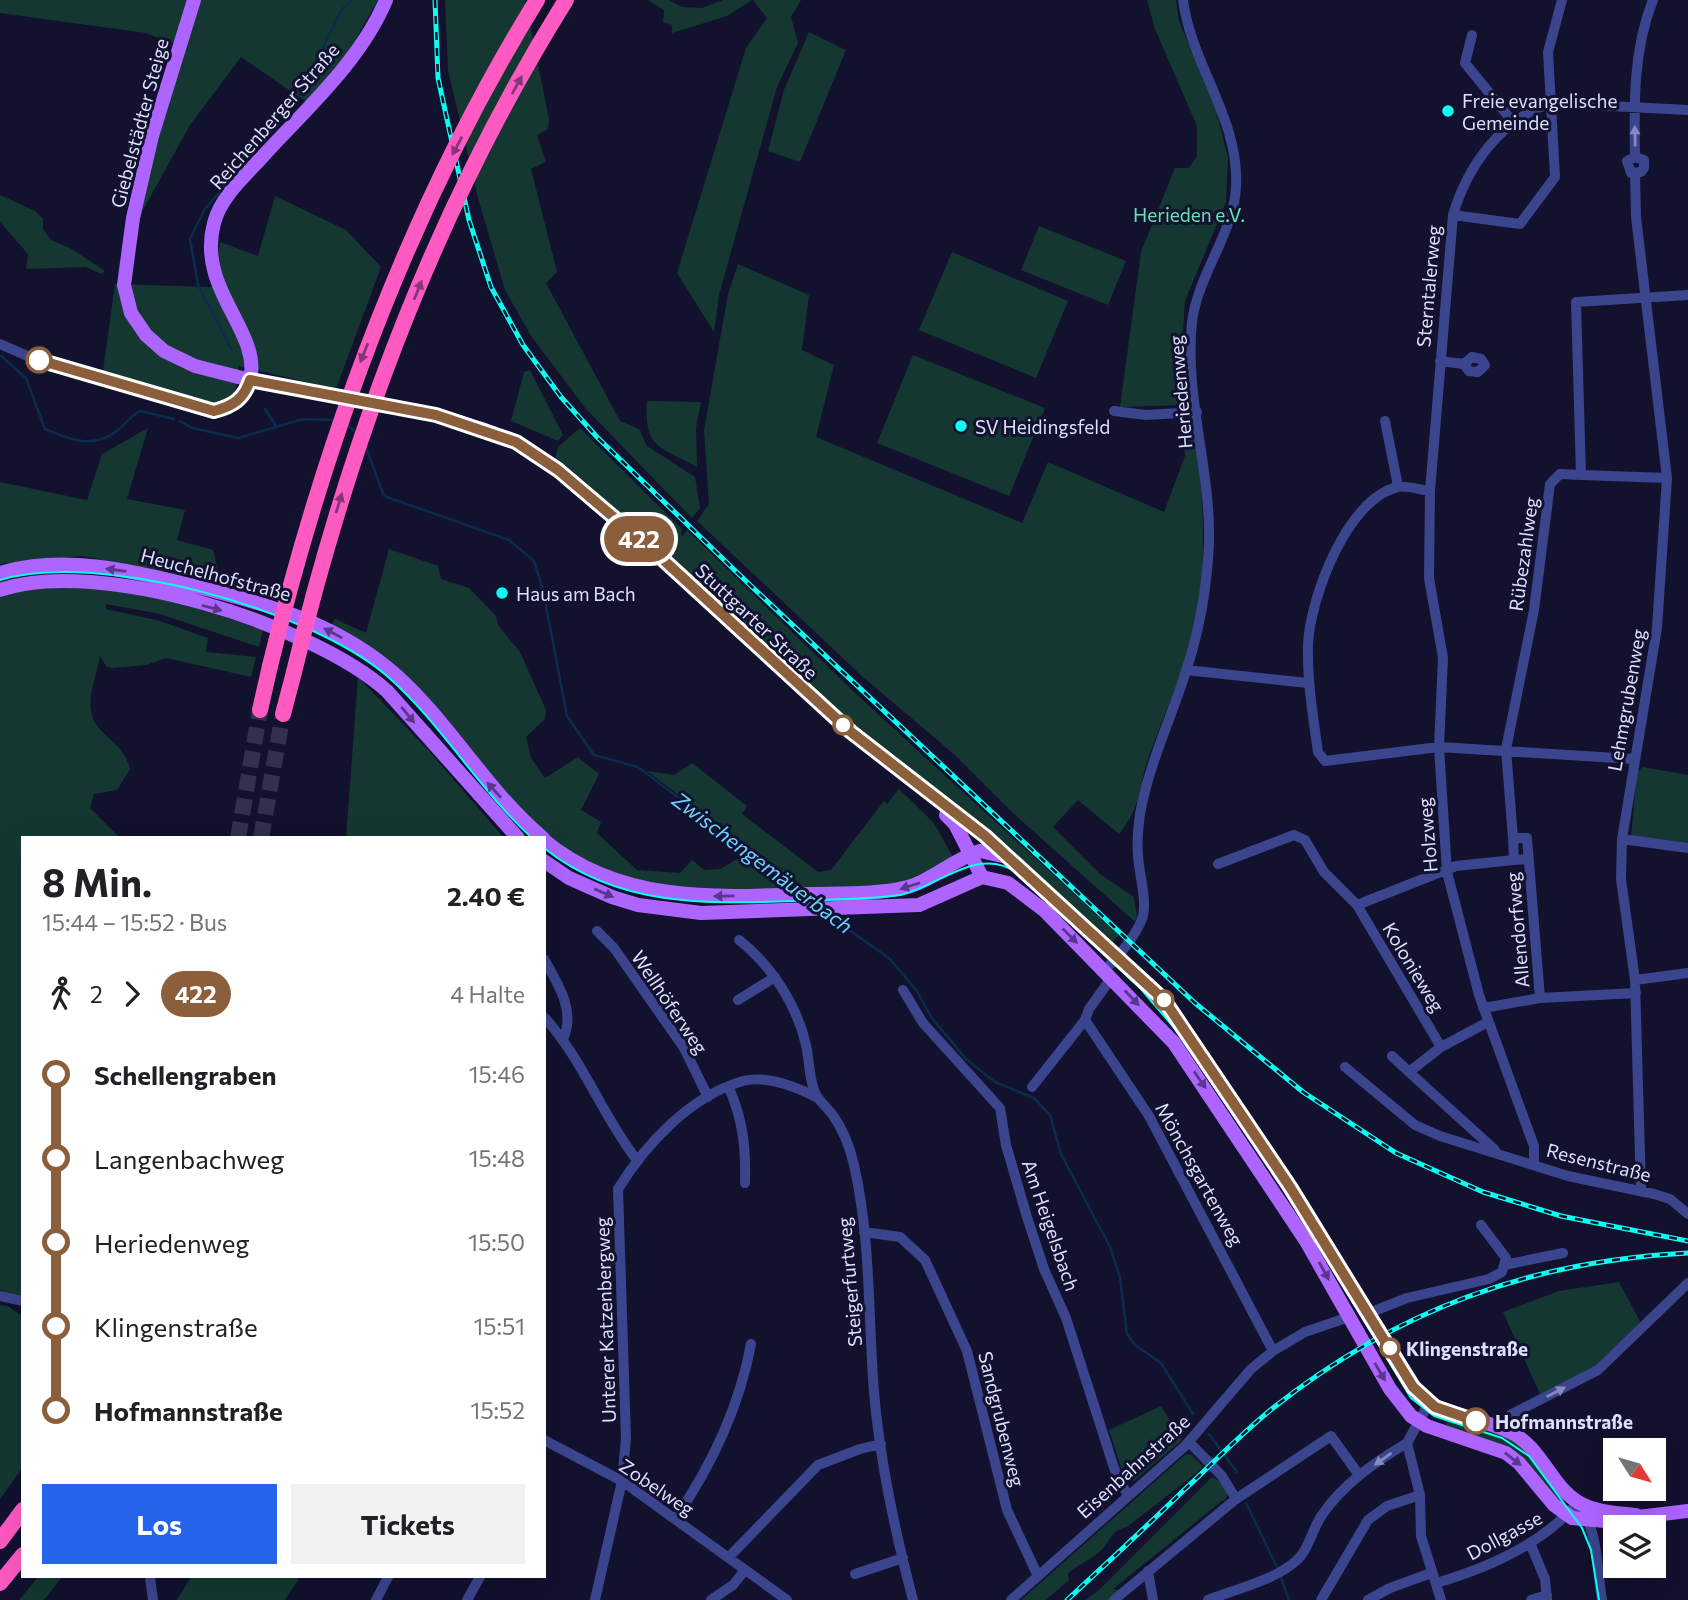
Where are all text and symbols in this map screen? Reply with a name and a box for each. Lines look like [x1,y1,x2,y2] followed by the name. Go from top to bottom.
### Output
[105,36,173,210] street label: Giebelstädter Steige
[204,38,344,194] street label: Reichenberger Straße
[511,75,523,95] one-way arrow
[1462,89,1617,134] place label: Freie evangelische Gemeinde
[1440,103,1456,119] marker: Freie evangelische Gemeinde
[1629,124,1640,146] one-way arrow
[452,136,463,156] one-way arrow
[1133,203,1245,226] park label: Herieden e.V.
[1411,224,1445,348] street label: Sterntalerweg
[412,279,423,300] one-way arrow
[1164,334,1196,450] street label: Heriedenweg
[359,343,370,364] one-way arrow
[26,347,52,373] unlabelled marker
[975,415,1110,438] place label: SV Heidingsfeld
[953,418,969,434] marker: SV Heidingsfeld
[334,492,344,513] one-way arrow
[1504,496,1542,612] street label: Rübezahlweg
[599,516,679,562] line badge: 422
[618,524,660,553] text: 422
[138,543,294,605] street label: Heuchelhofstraße
[691,558,823,684] street label: Stuttgarter Straße
[105,564,127,575] one-way arrow
[516,582,636,605] place label: Haus am Bach
[494,585,510,601] marker: Haus am Bach
[201,603,222,613] one-way arrow
[323,627,343,639] one-way arrow
[1602,627,1650,773] street label: Lehmgrubenweg
[400,705,415,723] one-way arrow
[833,715,853,735] unlabelled marker
[487,782,503,799] one-way arrow
[667,786,858,938] water label: Zwischengemäuerbach
[1412,797,1442,873] street label: Holzweg
[42,858,152,905] text: 8 Min.
[1500,871,1534,989] street label: Allendorfweg
[447,880,525,911] text: 2.40 €
[899,881,920,891] one-way arrow
[594,887,614,899] one-way arrow
[712,890,734,902] one-way arrow
[42,908,227,936] text: 15:44 – 15:52 · Bus
[1378,918,1450,1016] street label: Kolonieweg
[1061,928,1078,944] one-way arrow
[627,946,713,1058] street label: Wellhöferweg
[42,975,80,1013] icon: walk
[113,975,151,1013] icon: forward
[175,979,217,1008] text: 422
[90,980,103,1008] text: 2
[450,980,525,1008] text: 4 Halte
[1123,989,1139,1006] one-way arrow
[1154,990,1174,1010] unlabelled marker
[94,1059,276,1090] text: Schellengraben
[469,1060,525,1088] text: 15:46
[1193,1071,1207,1089] one-way arrow
[1151,1098,1249,1250] street label: Mönchsgartenweg
[1544,1138,1654,1186] street label: Resenstraße
[94,1143,284,1174] text: Langenbachweg
[469,1144,525,1172] text: 15:48
[1018,1156,1084,1294] street label: Am Heigelsbach
[832,1216,866,1348] street label: Steigerfurtweg
[590,1217,620,1423] street label: Unterer Katzenbergweg
[94,1227,249,1258] text: Heriedenweg
[468,1228,525,1256] text: 15:50
[1318,1261,1330,1281] one-way arrow
[94,1311,258,1342] text: Klingenstraße
[473,1312,525,1340] text: 15:51
[1406,1337,1528,1360] place label: Klingenstraße
[1380,1338,1400,1358] marker: Klingenstraße
[974,1349,1030,1489] street label: Sandgrubenweg
[1374,1362,1386,1382] one-way arrow
[1546,1386,1566,1397] one-way arrow
[94,1395,283,1426] text: Hofmannstraße
[471,1396,525,1424] text: 15:52
[1463,1408,1489,1434] marker: Hofmannstraße
[1072,1409,1194,1523] street label: Eisenbahnstraße
[1495,1410,1633,1433] place label: Hofmannstraße
[1603,1438,1666,1502] north arrow
[1603,1438,1666,1578] map controls
[1374,1452,1392,1466] one-way arrow
[1503,1452,1522,1466] one-way arrow
[615,1454,699,1520] street label: Zobelweg
[42,1484,277,1564] button: Los
[291,1484,525,1564] button: Tickets
[1462,1506,1546,1564] street label: Dollgasse
[1603,1515,1666,1578] button: layers

